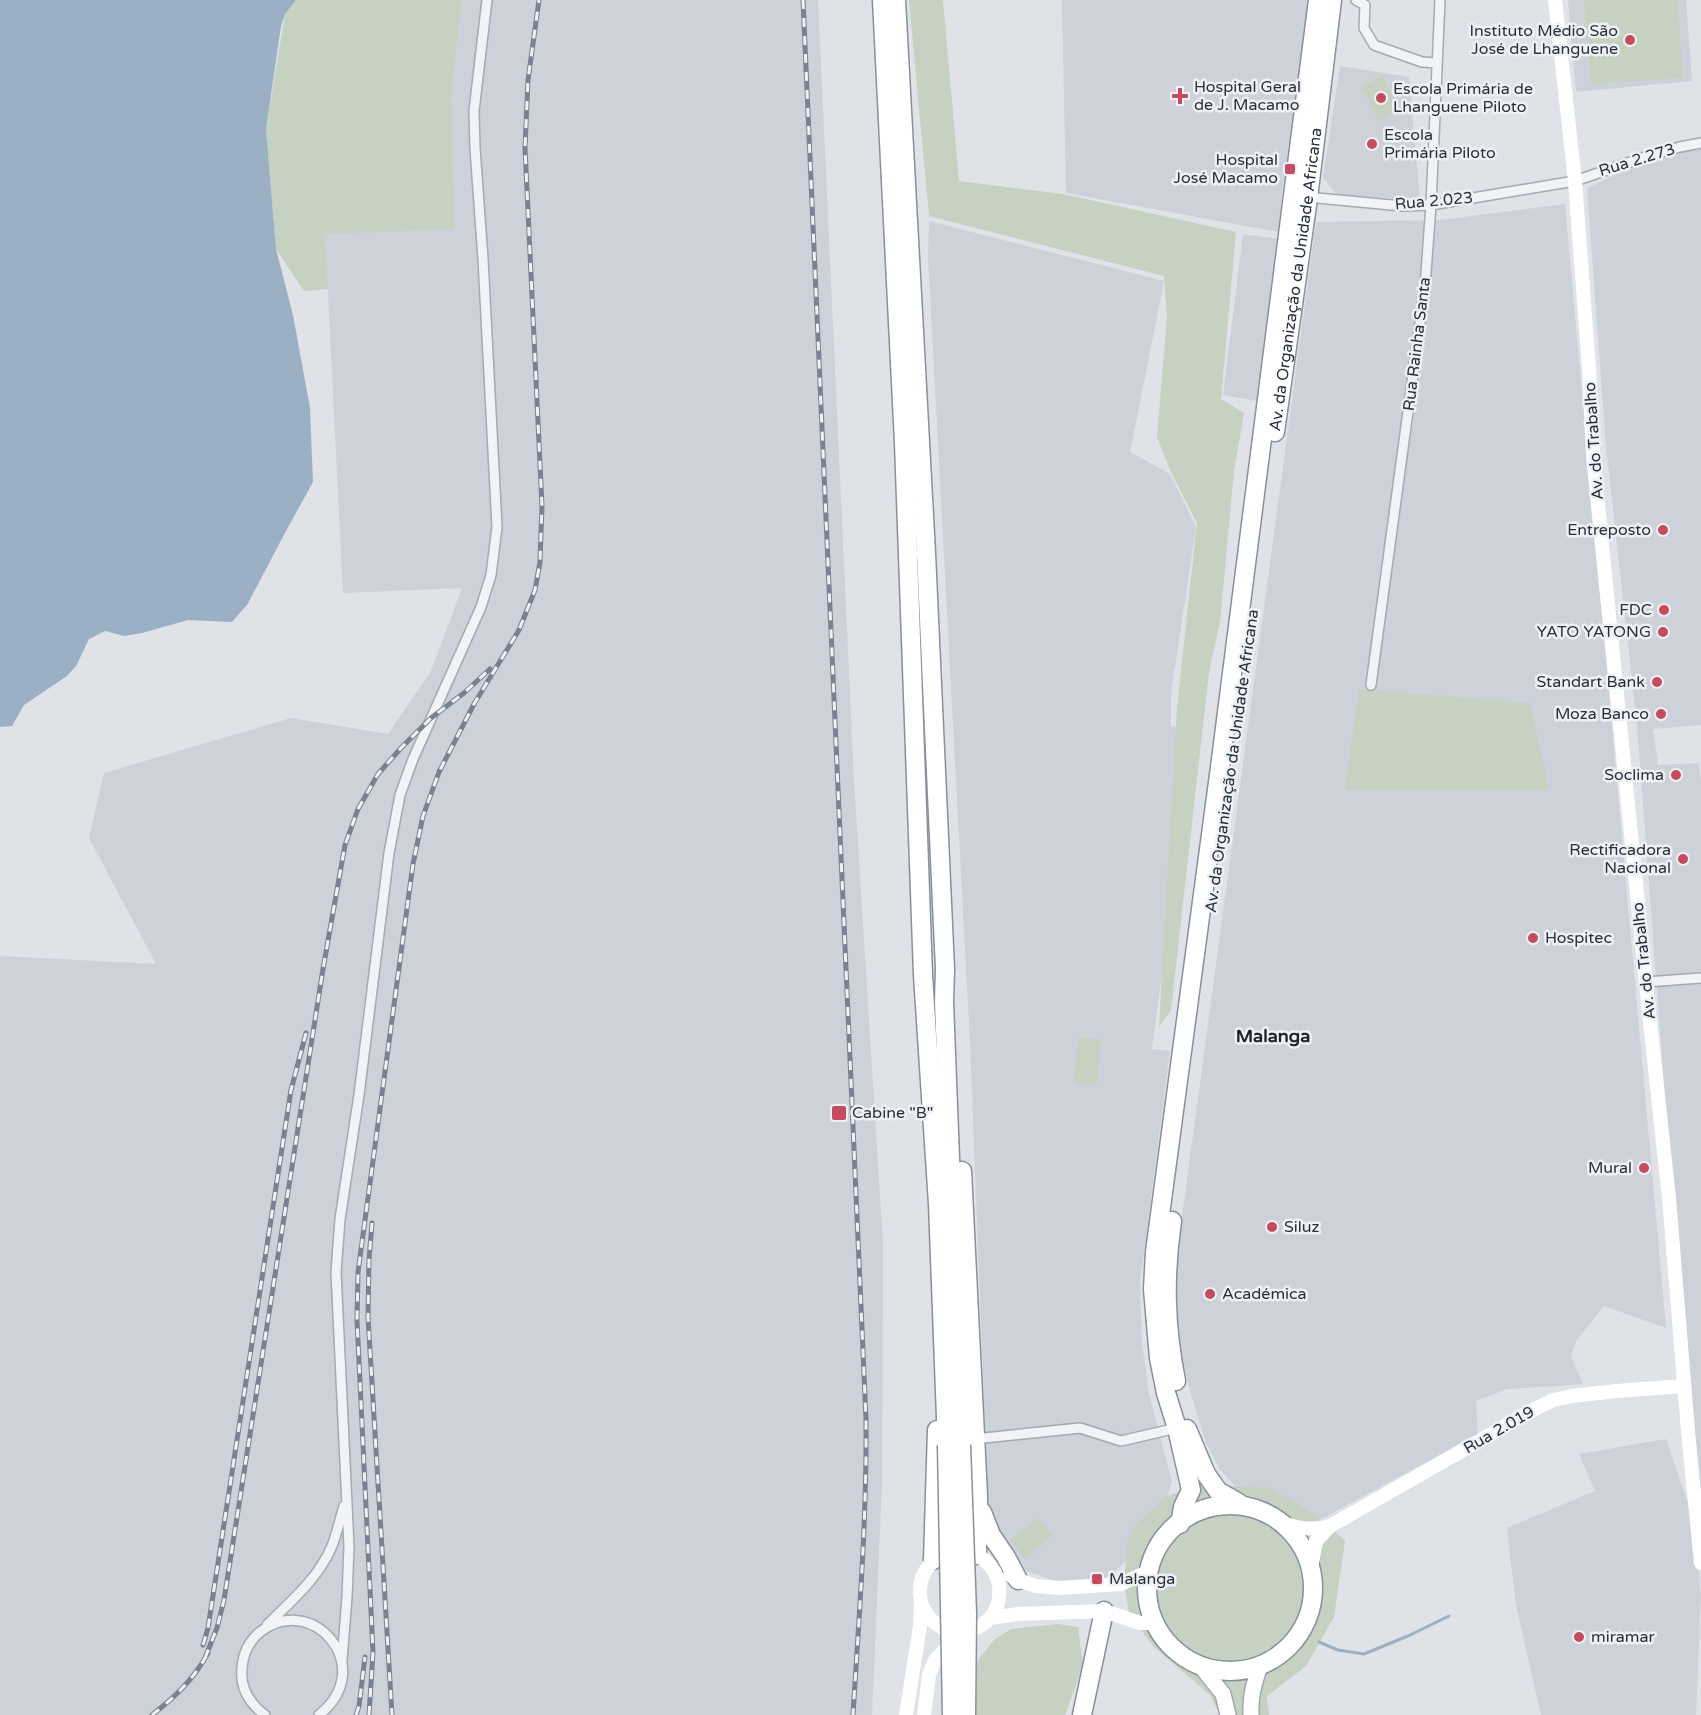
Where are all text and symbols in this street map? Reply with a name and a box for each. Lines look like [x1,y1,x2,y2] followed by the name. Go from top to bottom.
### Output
[1470,21,1618,59] place label: Instituto Médio São José de Lhanguene
[1623,33,1637,47] marker: Instituto Médio São José de Lhanguene
[1194,77,1301,115] place label: Hospital Geral de J. Macamo
[1393,79,1533,117] place label: Escola Primária de Lhanguene Piloto
[1171,87,1189,105] marker: Hospital Geral de J. Macamo
[1374,91,1388,105] marker: Escola Primária de Lhanguene Piloto
[1384,125,1496,163] place label: Escola Primária Piloto
[1265,126,1326,433] street label: Av. da Organização da Unidade Africana
[1365,137,1379,151] marker: Escola Primária Piloto
[1596,139,1678,181] street label: Rua 2.273
[1174,150,1278,188] place label: Hospital José Macamo
[1283,162,1297,176] marker: Hospital José Macamo
[1394,188,1474,214] street label: Rua 2.023
[1399,276,1435,412] street label: Rua Rainha Santa
[1580,381,1608,501] street label: Av. do Trabalho
[1567,520,1651,540] place label: Entreposto
[1656,523,1670,537] marker: Entreposto
[1619,600,1652,620] place label: FDC
[1657,603,1671,617] marker: FDC
[1201,608,1263,914] street label: Av. da Organização da Unidade Africana
[1537,622,1651,642] place label: YATO YATONG
[1656,625,1670,639] marker: YATO YATONG
[1537,672,1645,692] place label: Standart Bank
[1650,675,1664,689] marker: Standart Bank
[1555,704,1649,724] place label: Moza Banco
[1654,707,1668,721] marker: Moza Banco
[1604,765,1664,785] place label: Soclima
[1669,768,1683,782] marker: Soclima
[1569,840,1671,878] place label: Rectificadora Nacional
[1676,852,1690,866] marker: Rectificadora Nacional
[1628,901,1660,1021] street label: Av. do Trabalho
[1545,928,1612,948] place label: Hospitec
[1526,931,1540,945] marker: Hospitec
[1236,1025,1310,1047] district label: Malanga
[852,1103,933,1123] place label: Cabine "B"
[830,1104,848,1122] marker: Cabine "B"
[1588,1158,1632,1178] place label: Mural
[1637,1161,1651,1175] marker: Mural
[1284,1217,1319,1237] place label: Siluz
[1265,1220,1279,1234] marker: Siluz
[1222,1284,1307,1304] place label: Académica
[1203,1287,1217,1301] marker: Académica
[1460,1402,1538,1458] street label: Rua 2.019
[1109,1569,1175,1589] place label: Malanga
[1090,1572,1104,1586] marker: Malanga
[1591,1627,1655,1647] place label: miramar
[1572,1630,1586,1644] marker: miramar

